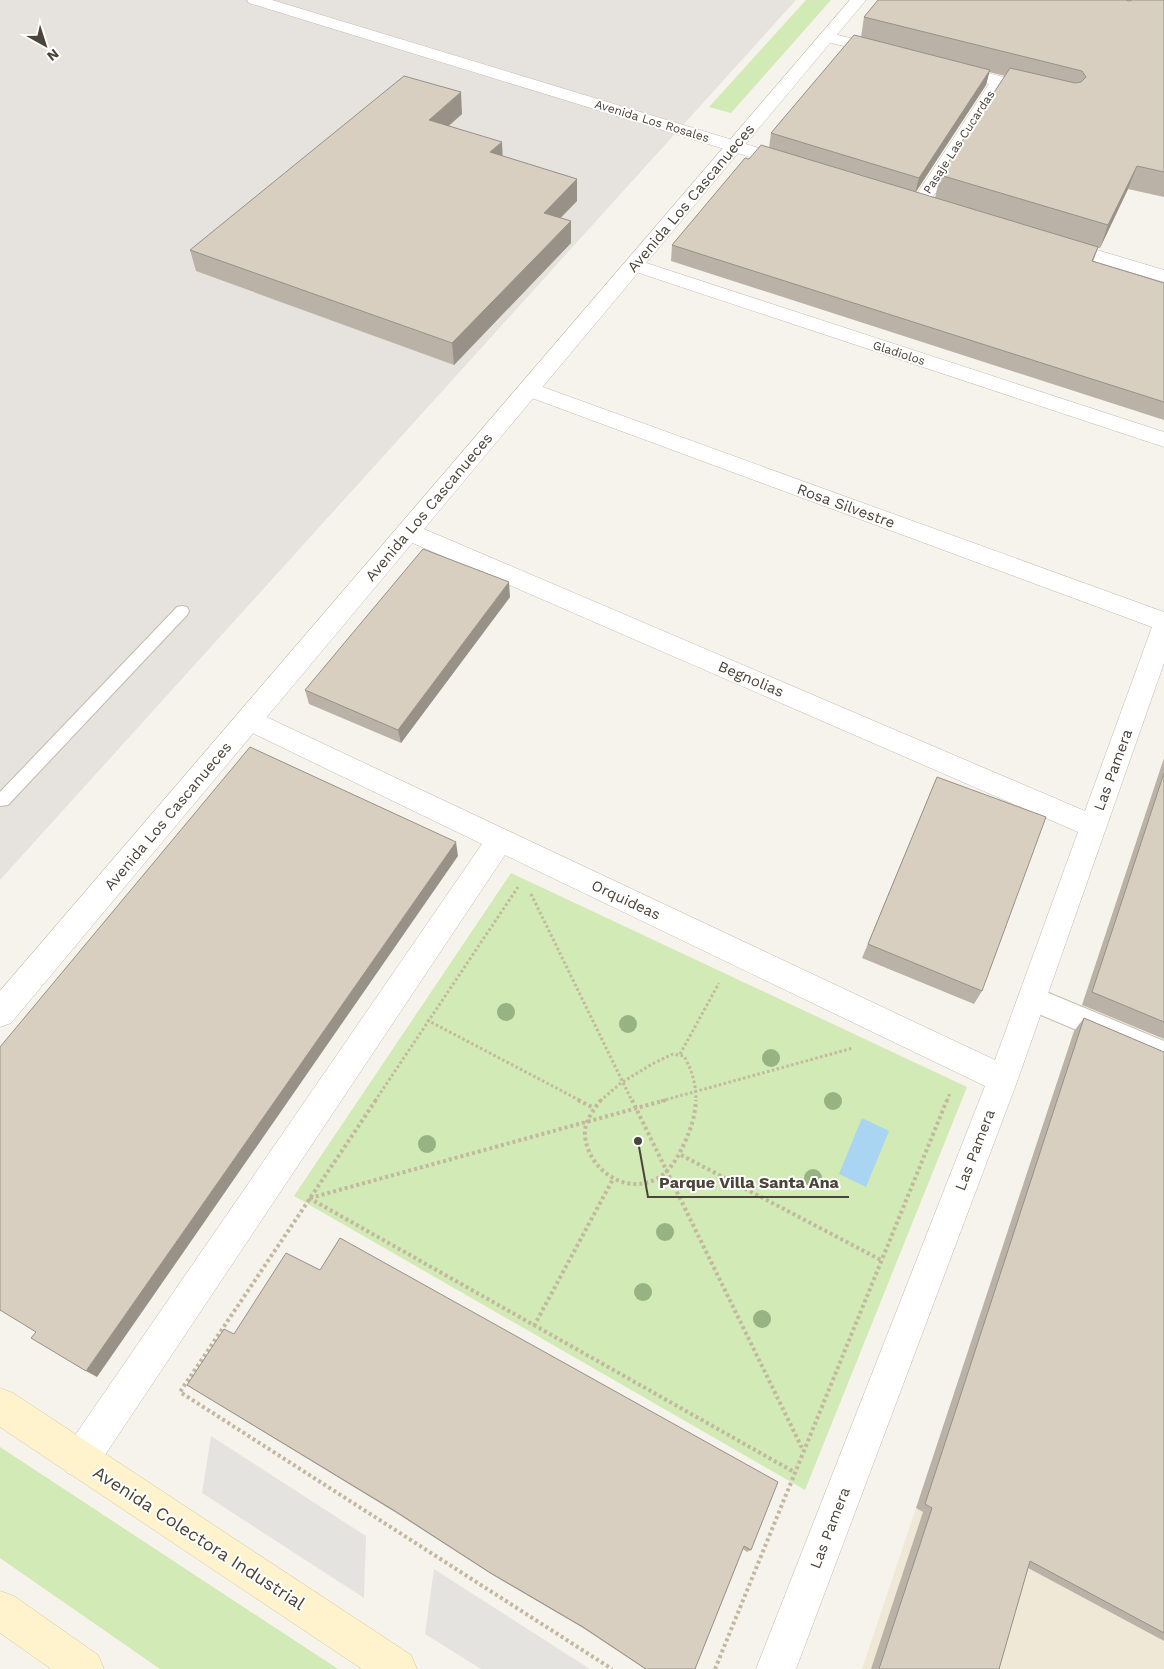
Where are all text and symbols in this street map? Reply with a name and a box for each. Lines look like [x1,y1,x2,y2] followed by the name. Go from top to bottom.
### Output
[20,20,70,70] north arrow
[44,46,62,65] text: N
[920,88,998,196] street label: Pasaje Las Cucardas
[593,97,711,145] street label: Avenida Los Rosales
[624,120,758,276] street label: Avenida Los Cascanueces
[871,338,927,368] street label: Gladiolos
[362,429,496,585] street label: Avenida Los Cascanueces
[795,480,897,532] street label: Rosa Silvestre
[715,657,787,701] street label: Begnolias
[1090,726,1136,813] street label: Las Pamera
[101,738,235,894] street label: Avenida Los Cascanueces
[589,876,663,924] street label: Orquideas
[951,1106,999,1193] street label: Las Pamera
[648,1166,849,1197] callout: Parque Villa Santa Ana
[659,1173,840,1192] text: Parque Villa Santa Ana
[89,1461,310,1614] street label: Avenida Colectora Industrial
[806,1484,854,1571] street label: Las Pamera

